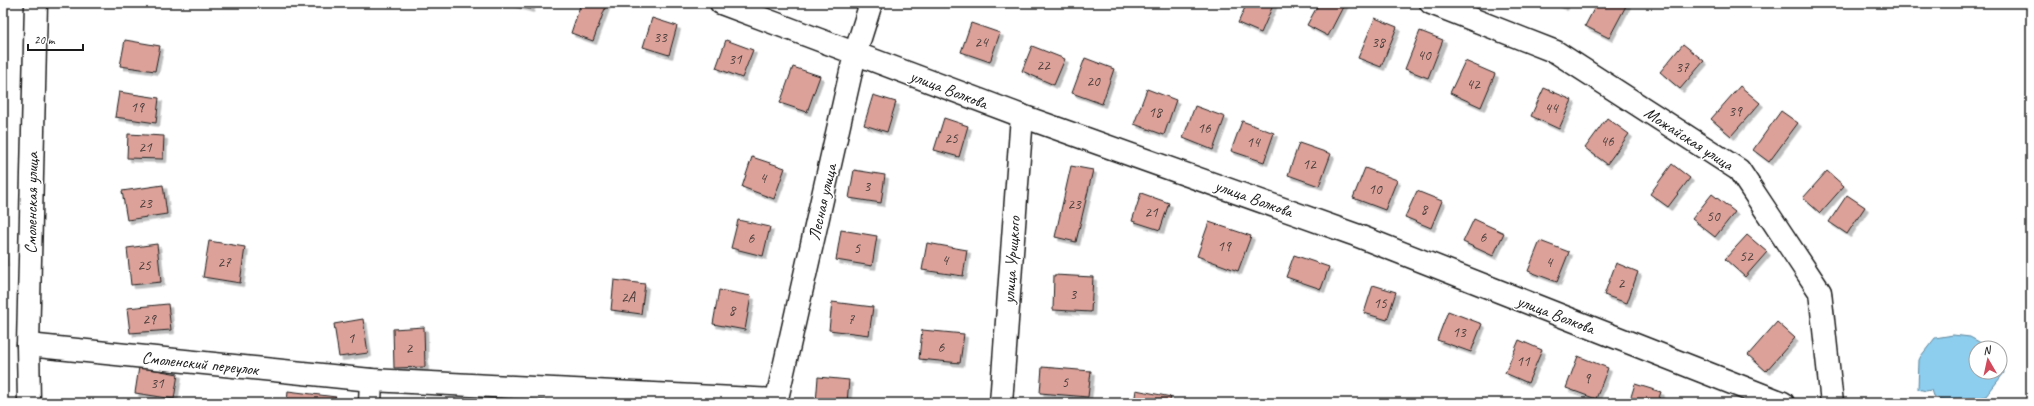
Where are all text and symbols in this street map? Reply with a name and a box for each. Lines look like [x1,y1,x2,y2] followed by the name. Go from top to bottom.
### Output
[28,26,83,52] scale bar
[653,28,668,47] house number: 33
[34,32,56,48] text: 20 m
[974,33,989,52] house number: 24
[1371,33,1386,52] house number: 38
[1417,46,1432,65] house number: 40
[728,50,743,69] house number: 31
[1036,56,1051,75] house number: 22
[1675,58,1690,77] house number: 37
[906,65,992,115] street label: улица Волкова
[1086,72,1101,91] house number: 20
[1466,75,1481,94] house number: 42
[130,98,145,117] house number: 19
[1544,99,1559,118] house number: 44
[1640,102,1738,176] street label: Можайская улица
[1728,102,1743,121] house number: 39
[1148,103,1163,122] house number: 18
[1197,119,1212,138] house number: 16
[944,129,959,148] house number: 25
[1600,132,1615,151] house number: 46
[1246,133,1261,152] house number: 14
[138,138,153,157] house number: 21
[20,150,43,254] street label: Смоленская улица
[1302,155,1317,174] house number: 12
[804,160,842,242] street label: Лесная улица
[760,169,768,188] house number: 4
[1211,174,1297,223] street label: улица Волкова
[864,177,872,196] house number: 3
[1368,180,1383,199] house number: 10
[138,194,153,213] house number: 23
[1067,195,1082,214] house number: 23
[1421,200,1429,219] house number: 8
[1144,203,1159,222] house number: 21
[1706,207,1721,226] house number: 50
[998,215,1025,305] street label: улица Урицкого
[1480,228,1488,247] house number: 6
[748,229,756,248] house number: 6
[1217,237,1232,256] house number: 19
[854,239,862,258] house number: 5
[1739,247,1754,266] house number: 52
[942,251,950,270] house number: 4
[217,253,232,272] house number: 27
[1546,253,1554,272] house number: 4
[137,256,152,275] house number: 25
[1618,274,1626,293] house number: 2
[1070,285,1078,304] house number: 3
[621,288,637,307] house number: 2А
[1513,290,1599,340] street label: улица Волкова
[1373,294,1388,313] house number: 15
[729,301,737,320] house number: 8
[142,310,157,329] house number: 29
[848,310,856,329] house number: 7
[1452,323,1467,342] house number: 13
[348,329,356,348] house number: 1
[938,338,946,357] house number: 6
[406,339,414,358] house number: 2
[1968,340,2008,380] north arrow
[1982,342,1993,358] text: N
[141,347,261,380] street label: Смоленский переулок
[1516,352,1531,371] house number: 11
[1584,369,1592,388] house number: 9
[1062,373,1070,392] house number: 5
[150,374,165,393] house number: 31

